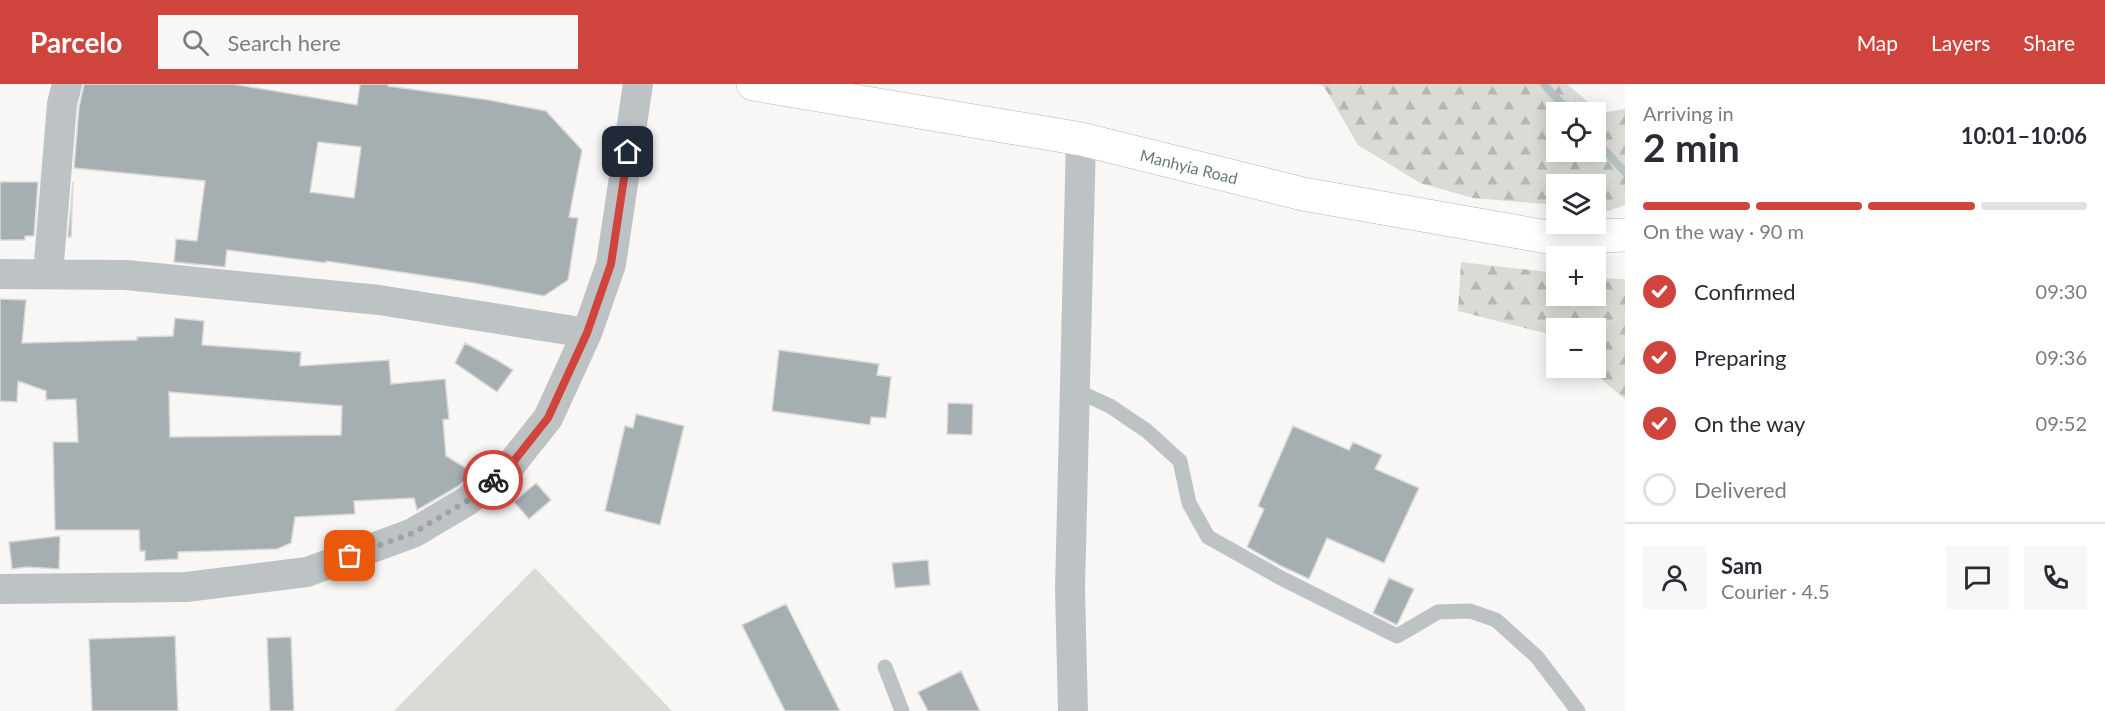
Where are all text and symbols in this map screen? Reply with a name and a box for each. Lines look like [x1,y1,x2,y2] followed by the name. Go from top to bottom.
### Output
[158,15,578,69] search box
[30,25,122,59] text: Parcelo
[179,26,212,59] icon: search
[227,29,341,56] text: Search here
[1857,30,1898,55] text: Map
[1931,30,1990,55] text: Layers
[2023,30,2075,55] text: Share
[1643,101,1734,125] text: Arriving in
[1546,102,1606,378] map controls
[1546,102,1606,162] button: locate
[1961,122,2087,149] text: 10:01–10:06
[1643,124,1740,170] text: 2 min
[602,126,653,177] pin
[611,135,644,168] icon: home
[1138,145,1240,187] street label: Manhyia Road
[1546,174,1606,234] button: layers
[1643,219,1804,243] text: On the way · 90 m
[1546,246,1606,306] button: +
[1643,275,1676,308] icon: check
[1694,278,1796,305] text: Confirmed
[2036,279,2087,303] text: 09:30
[1546,318,1606,378] button: −
[1643,341,1676,374] icon: check
[1694,344,1786,371] text: Preparing
[2036,345,2087,369] text: 09:36
[1643,407,1676,440] icon: check
[1694,410,1805,437] text: On the way
[2036,411,2087,435] text: 09:52
[463,450,523,510] courier
[477,464,510,497] icon: bike
[1694,476,1787,503] text: Delivered
[324,530,375,581] pin
[333,539,366,572] icon: bag
[1643,546,1706,609] button: person
[1946,546,2009,609] button: chat
[2024,546,2087,609] button: phone
[1721,552,1763,579] text: Sam
[1721,579,1830,603] text: Courier · 4.5

